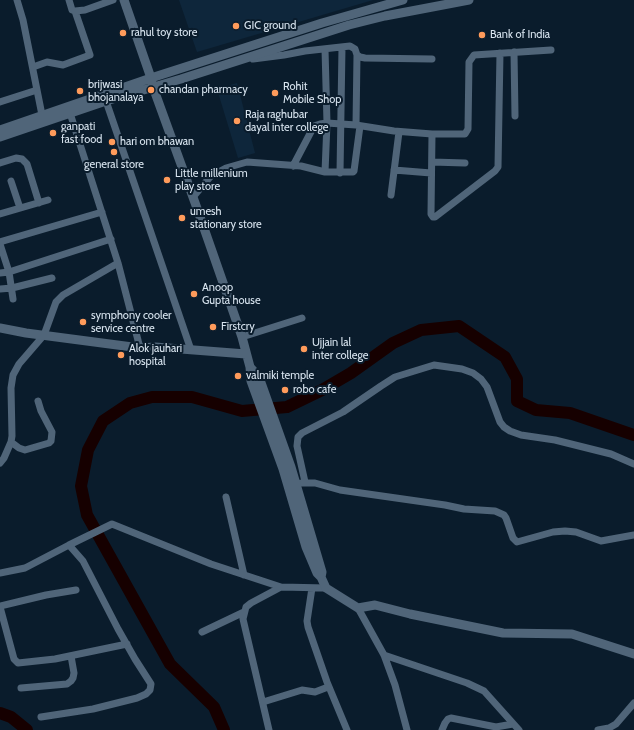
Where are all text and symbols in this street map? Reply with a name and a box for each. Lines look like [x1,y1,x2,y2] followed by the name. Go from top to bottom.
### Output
[244,19,296,33] place label: GIC ground
[231,21,241,31] marker: GIC ground
[131,26,197,40] place label: rahul toy store
[118,28,128,38] marker: rahul toy store
[490,28,550,42] place label: Bank of India
[477,30,487,40] marker: Bank of India
[88,78,144,104] place label: brijwasi bhojanalaya
[283,80,341,106] place label: Rohit Mobile Shop
[159,83,248,97] place label: chandan pharmacy
[146,85,156,95] marker: chandan pharmacy
[75,86,85,96] marker: brijwasi bhojanalaya
[270,88,280,98] marker: Rohit Mobile Shop
[245,108,328,134] place label: Raja raghubar dayal inter college
[232,116,242,126] marker: Raja raghubar dayal inter college
[61,120,102,146] place label: ganpati fast food
[48,128,58,138] marker: ganpati fast food
[120,135,194,149] place label: hari om bhawan
[107,137,117,147] marker: hari om bhawan
[109,147,119,157] marker: general store
[84,158,144,172] place label: general store
[175,167,248,193] place label: Little millenium play store
[162,175,172,185] marker: Little millenium play store
[190,205,262,231] place label: umesh stationary store
[177,213,187,223] marker: umesh stationary store
[202,281,261,307] place label: Anoop Gupta house
[189,289,199,299] marker: Anoop Gupta house
[91,309,172,335] place label: symphony cooler service centre
[78,317,88,327] marker: symphony cooler service centre
[221,320,255,334] place label: Firstcry
[208,322,218,332] marker: Firstcry
[312,336,368,362] place label: Ujjain lal inter college
[129,342,182,368] place label: Alok jauhari hospital
[299,344,309,354] marker: Ujjain lal inter college
[116,350,126,360] marker: Alok jauhari hospital
[246,369,314,383] place label: valmiki temple
[233,371,243,381] marker: valmiki temple
[293,383,336,397] place label: robo cafe
[280,385,290,395] marker: robo cafe

